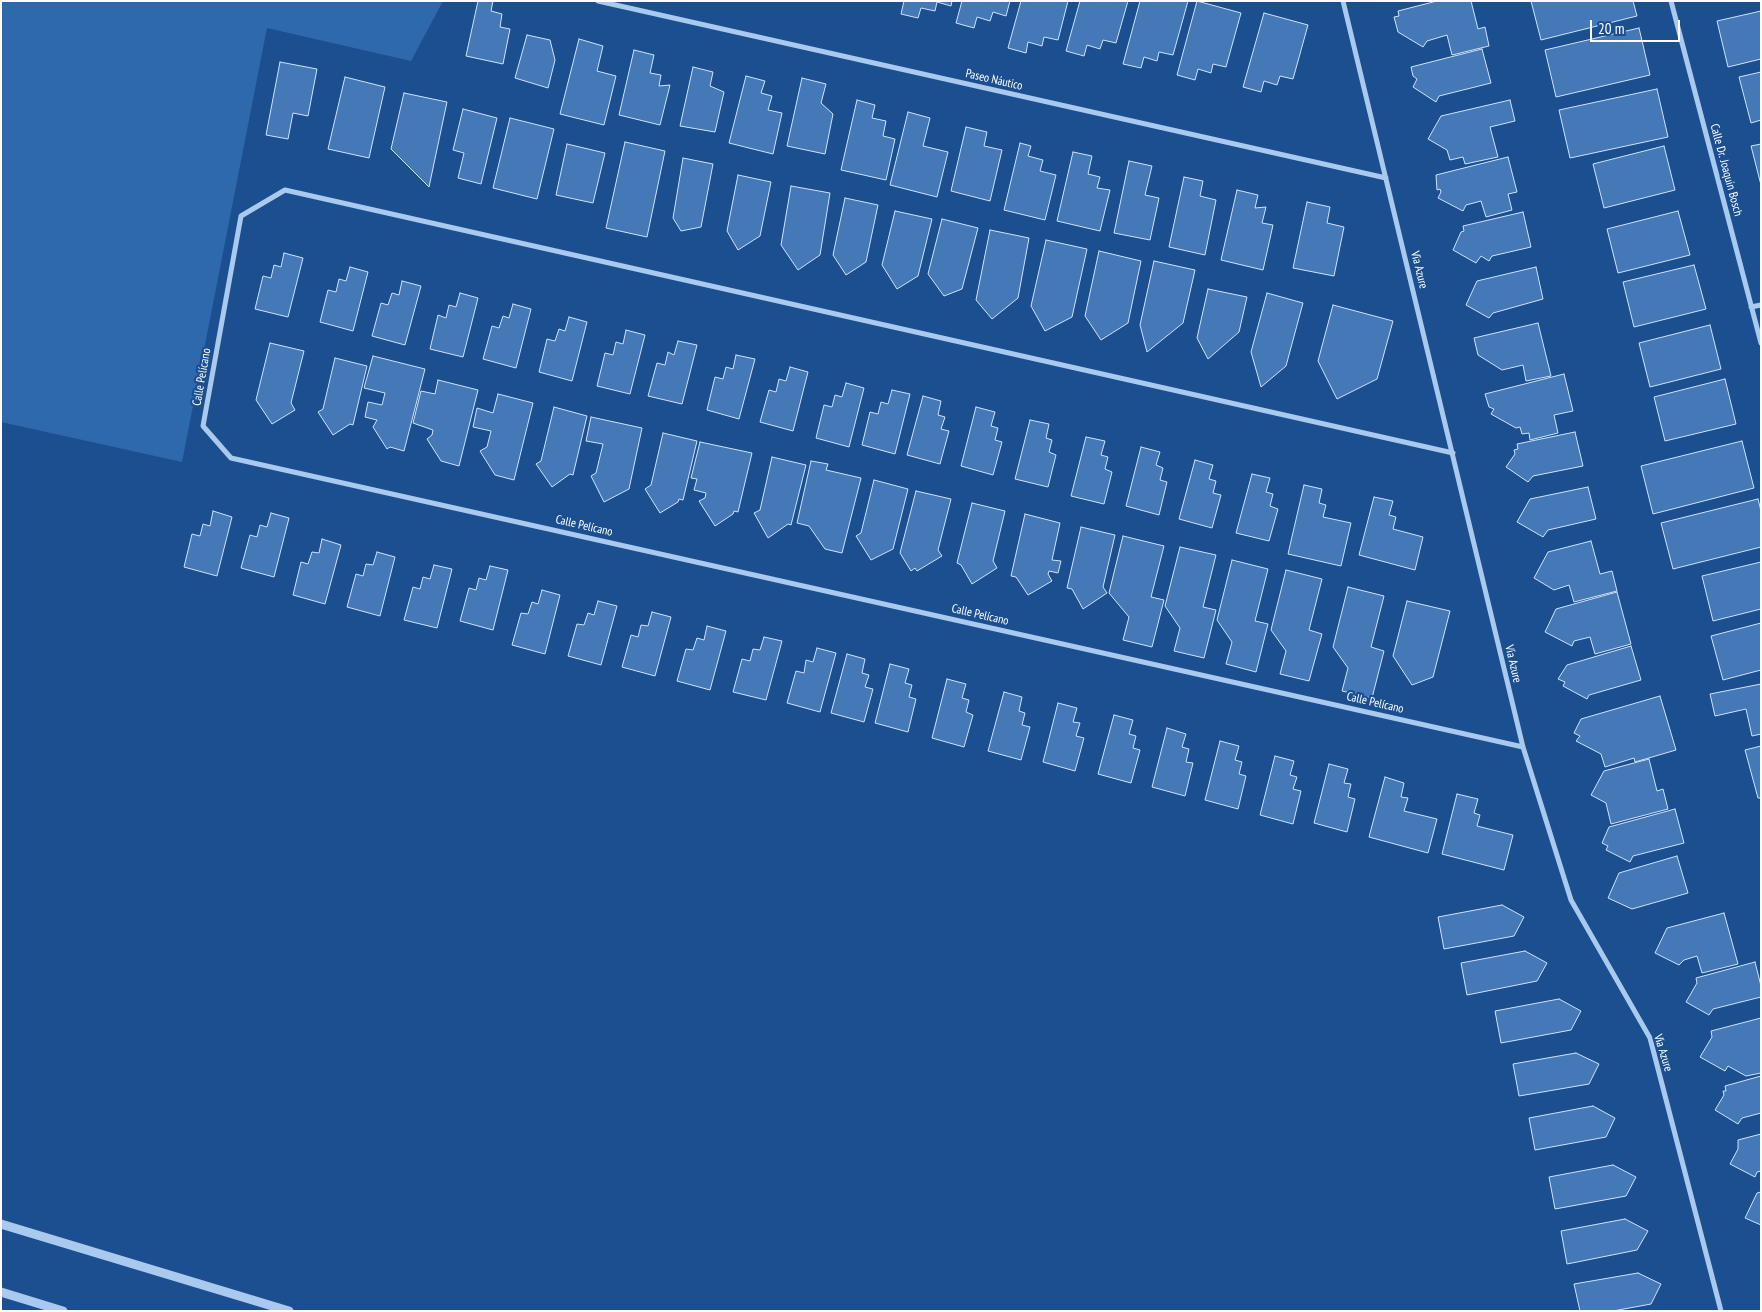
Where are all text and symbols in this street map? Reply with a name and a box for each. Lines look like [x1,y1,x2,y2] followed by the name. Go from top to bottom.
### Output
[1592,10,1682,42] scale bar
[1598,19,1624,38] text: 20 m
[964,66,1024,94] street label: Paseo Náutico
[1707,122,1745,218] street label: Calle Dr. Joaquin Bosch
[1407,250,1431,290] street label: Vía Azure
[190,347,214,407] street label: Calle Pelícano
[554,512,614,540] street label: Calle Pelícano
[950,601,1010,629] street label: Calle Pelícano
[1502,644,1524,684] street label: Vía Azure
[1345,689,1405,717] street label: Calle Pelícano
[1651,1033,1675,1073] street label: Vía Azure

